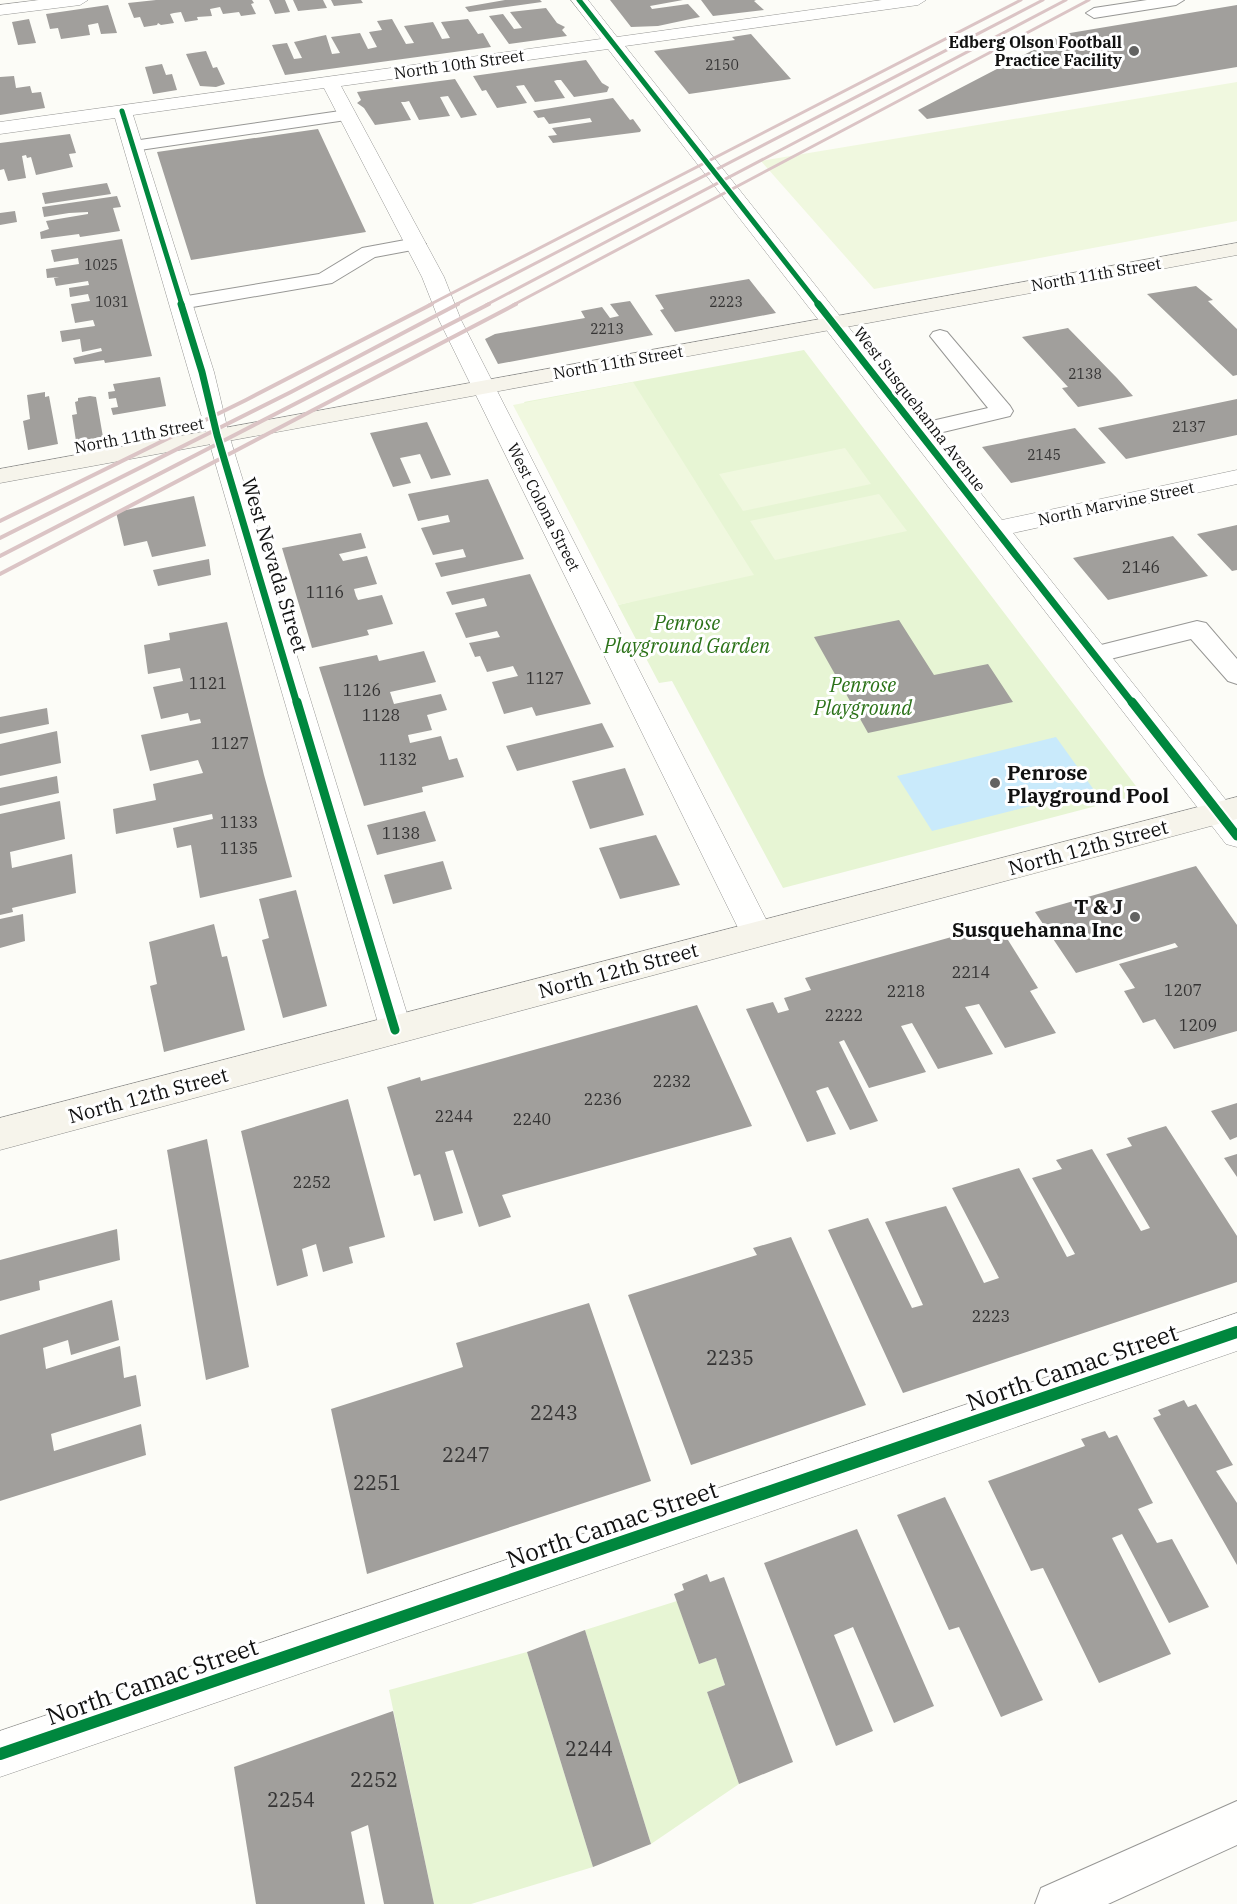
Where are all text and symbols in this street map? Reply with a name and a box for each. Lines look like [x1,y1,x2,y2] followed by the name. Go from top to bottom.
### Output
[949,32,1123,70] place label: Edberg Olson Football Practice Facility
[1127,44,1141,58] marker: Edberg Olson Football Practice Facility
[393,45,526,83] street label: North 10th Street
[705,56,739,74] house number: 2150
[1030,253,1163,295] street label: North 11th Street
[84,256,118,274] house number: 1025
[95,293,129,311] house number: 1031
[709,293,743,311] house number: 2223
[590,320,624,338] house number: 2213
[849,323,991,495] street label: West Susquehanna Avenue
[552,341,685,383] street label: North 11th Street
[1068,365,1102,383] house number: 2138
[73,413,206,457] street label: North 11th Street
[1172,418,1206,436] house number: 2137
[503,440,585,575] street label: West Colona Street
[1027,446,1061,464] house number: 2145
[235,474,315,656] street label: West Nevada Street
[1036,477,1196,529] street label: North Marvine Street
[1122,557,1160,577] house number: 2146
[306,582,344,602] house number: 1116
[603,609,771,659] park label: Penrose Playground Garden
[526,668,564,688] house number: 1127
[813,671,913,721] park label: Penrose Playground
[189,673,227,693] house number: 1121
[343,680,381,700] house number: 1126
[362,705,400,725] house number: 1128
[211,733,249,753] house number: 1127
[379,749,417,769] house number: 1132
[1007,759,1169,809] place label: Penrose Playground Pool
[988,776,1002,790] marker: Penrose Playground Pool
[220,812,258,832] house number: 1133
[1005,813,1171,881] street label: North 12th Street
[382,823,420,843] house number: 1138
[220,838,258,858] house number: 1135
[952,893,1123,943] place label: T & J Susquehanna Inc
[1128,910,1142,924] marker: T & J Susquehanna Inc
[535,936,701,1004] street label: North 12th Street
[952,962,990,982] house number: 2214
[1164,980,1202,1000] house number: 1207
[887,981,925,1001] house number: 2218
[825,1005,863,1025] house number: 2222
[1179,1015,1217,1035] house number: 1209
[65,1061,231,1129] street label: North 12th Street
[653,1071,691,1091] house number: 2232
[584,1089,622,1109] house number: 2236
[435,1106,473,1126] house number: 2244
[513,1109,551,1129] house number: 2240
[293,1172,331,1192] house number: 2252
[972,1306,1010,1326] house number: 2223
[962,1316,1182,1418] street label: North Camac Street
[706,1344,754,1371] house number: 2235
[530,1399,578,1426] house number: 2243
[442,1441,490,1468] house number: 2247
[353,1469,401,1496] house number: 2251
[502,1473,722,1575] street label: North Camac Street
[42,1630,262,1732] street label: North Camac Street
[565,1735,613,1762] house number: 2244
[350,1766,398,1793] house number: 2252
[267,1786,315,1813] house number: 2254

